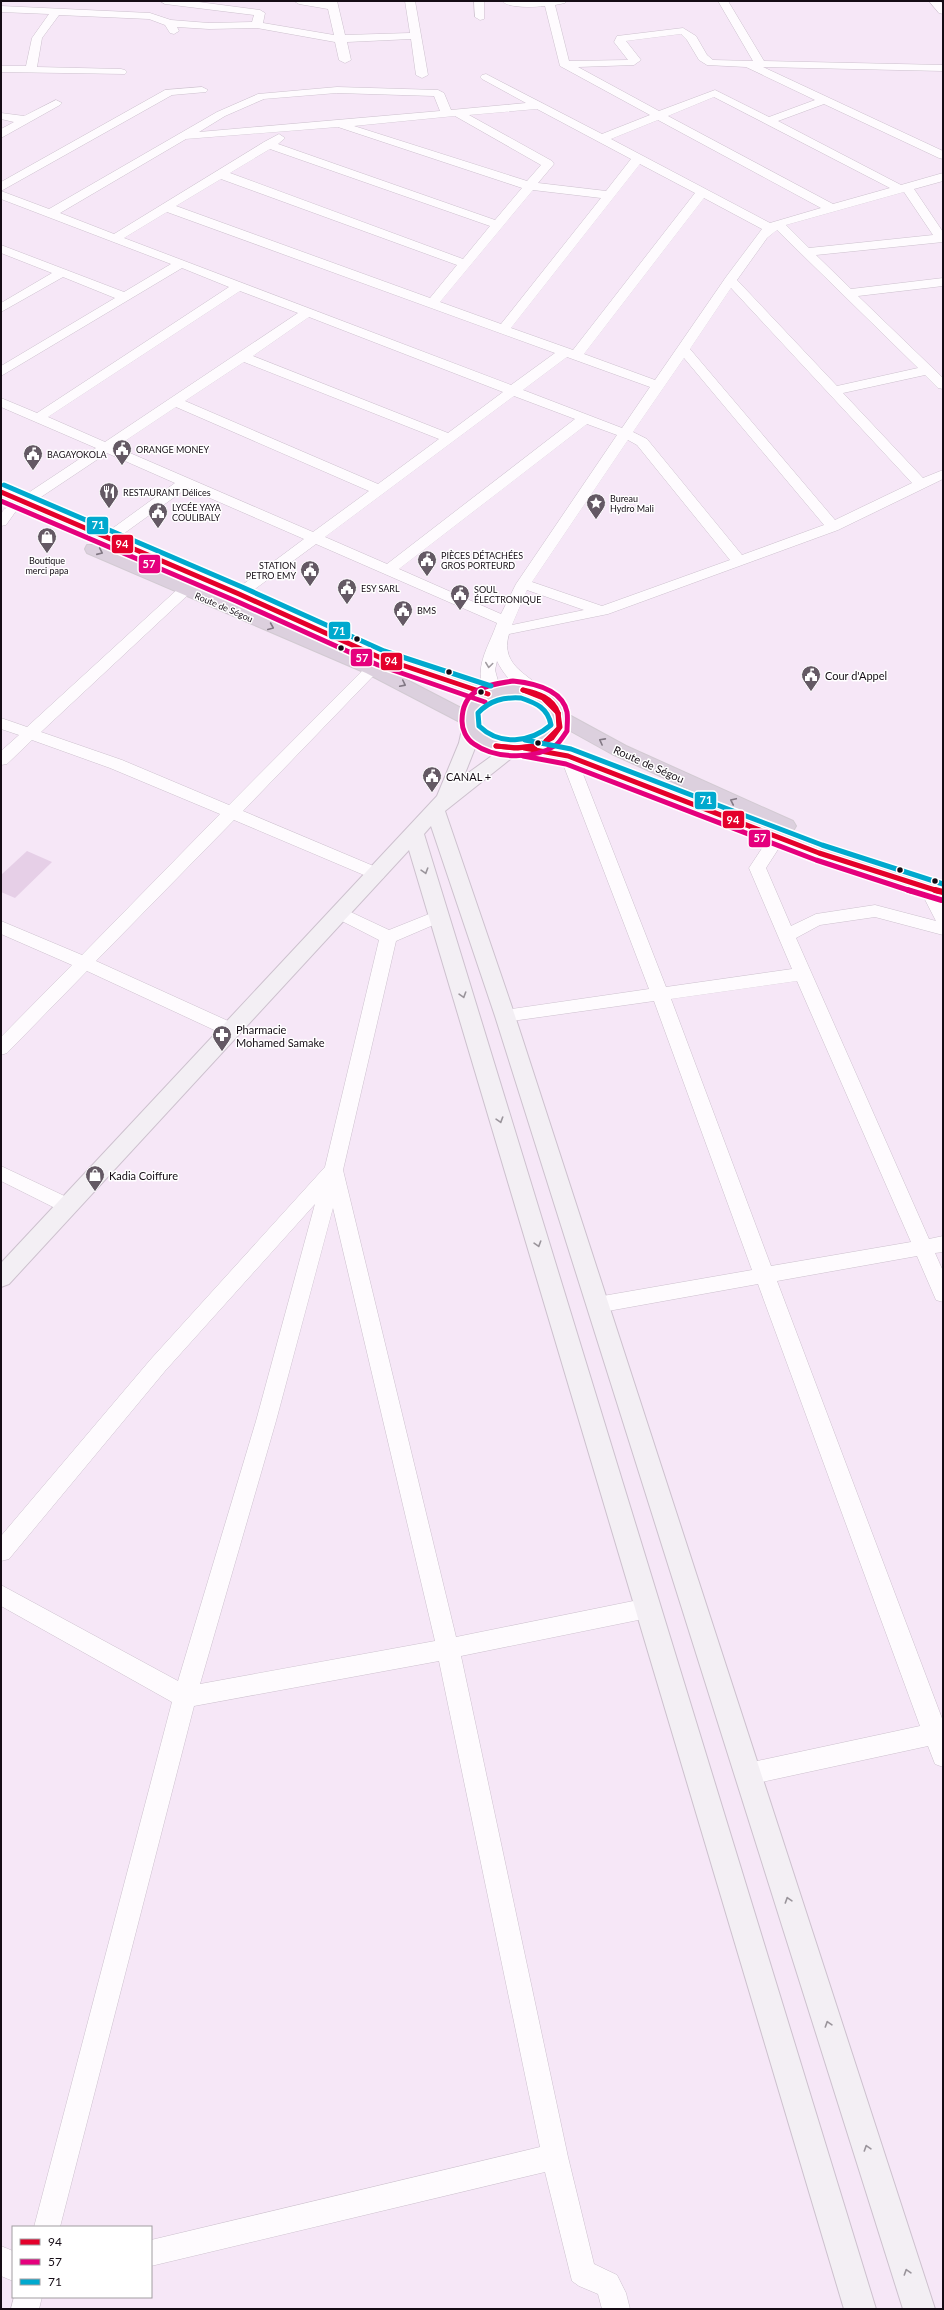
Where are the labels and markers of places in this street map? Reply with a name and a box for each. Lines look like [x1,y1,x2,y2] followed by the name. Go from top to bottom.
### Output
[111,438,133,466] public building icon: ORANGE MONEY
[22,443,44,471] public building icon: BAGAYOKOLA
[136,444,210,455] place label: ORANGE MONEY
[47,449,108,460] place label: BAGAYOKOLA
[98,481,120,509] restaurant icon: RESTAURANT Délices
[123,487,211,498] place label: RESTAURANT Délices
[585,492,607,520] place icon: Bureau Hydro Mali
[610,493,654,514] place label: Bureau Hydro Mali
[147,501,169,529] public building icon: LYCÉE YAYA COULIBALY
[172,502,222,523] place label: LYCÉE YAYA COULIBALY
[36,526,58,554] shop icon: Boutique merci papa
[416,549,438,577] public building icon: PIÈCES DÉTACHÉES GROS PORTEURD
[441,550,523,571] place label: PIÈCES DÉTACHÉES GROS PORTEURD
[25,555,69,576] place label: Boutique merci papa
[299,559,321,587] public building icon: STATION PETRO EMY
[246,560,296,581] place label: STATION PETRO EMY
[336,577,358,605] public building icon: ESY SARL
[361,583,400,594] place label: ESY SARL
[449,583,471,611] public building icon: SOUL ÉLECTRONIQUE
[474,584,541,605] place label: SOUL ÉLECTRONIQUE
[392,599,414,627] public building icon: BMS
[417,605,436,616] place label: BMS
[352,634,362,644] unlabelled marker
[336,643,346,653] unlabelled marker
[800,664,822,692] public building icon: Cour d'Appel
[444,667,454,677] unlabelled marker
[825,669,887,682] place label: Cour d'Appel
[476,687,486,697] unlabelled marker
[533,738,543,748] unlabelled marker
[421,765,443,793] public building icon: CANAL +
[446,770,491,783] place label: CANAL +
[895,865,905,875] unlabelled marker
[930,876,940,886] unlabelled marker
[236,1023,325,1049] place label: Pharmacie Mohamed Samake
[211,1024,233,1052] pharmacy icon: Pharmacie Mohamed Samake
[84,1164,106,1192] shop icon: Kadia Coiffure
[109,1169,178,1182] place label: Kadia Coiffure

